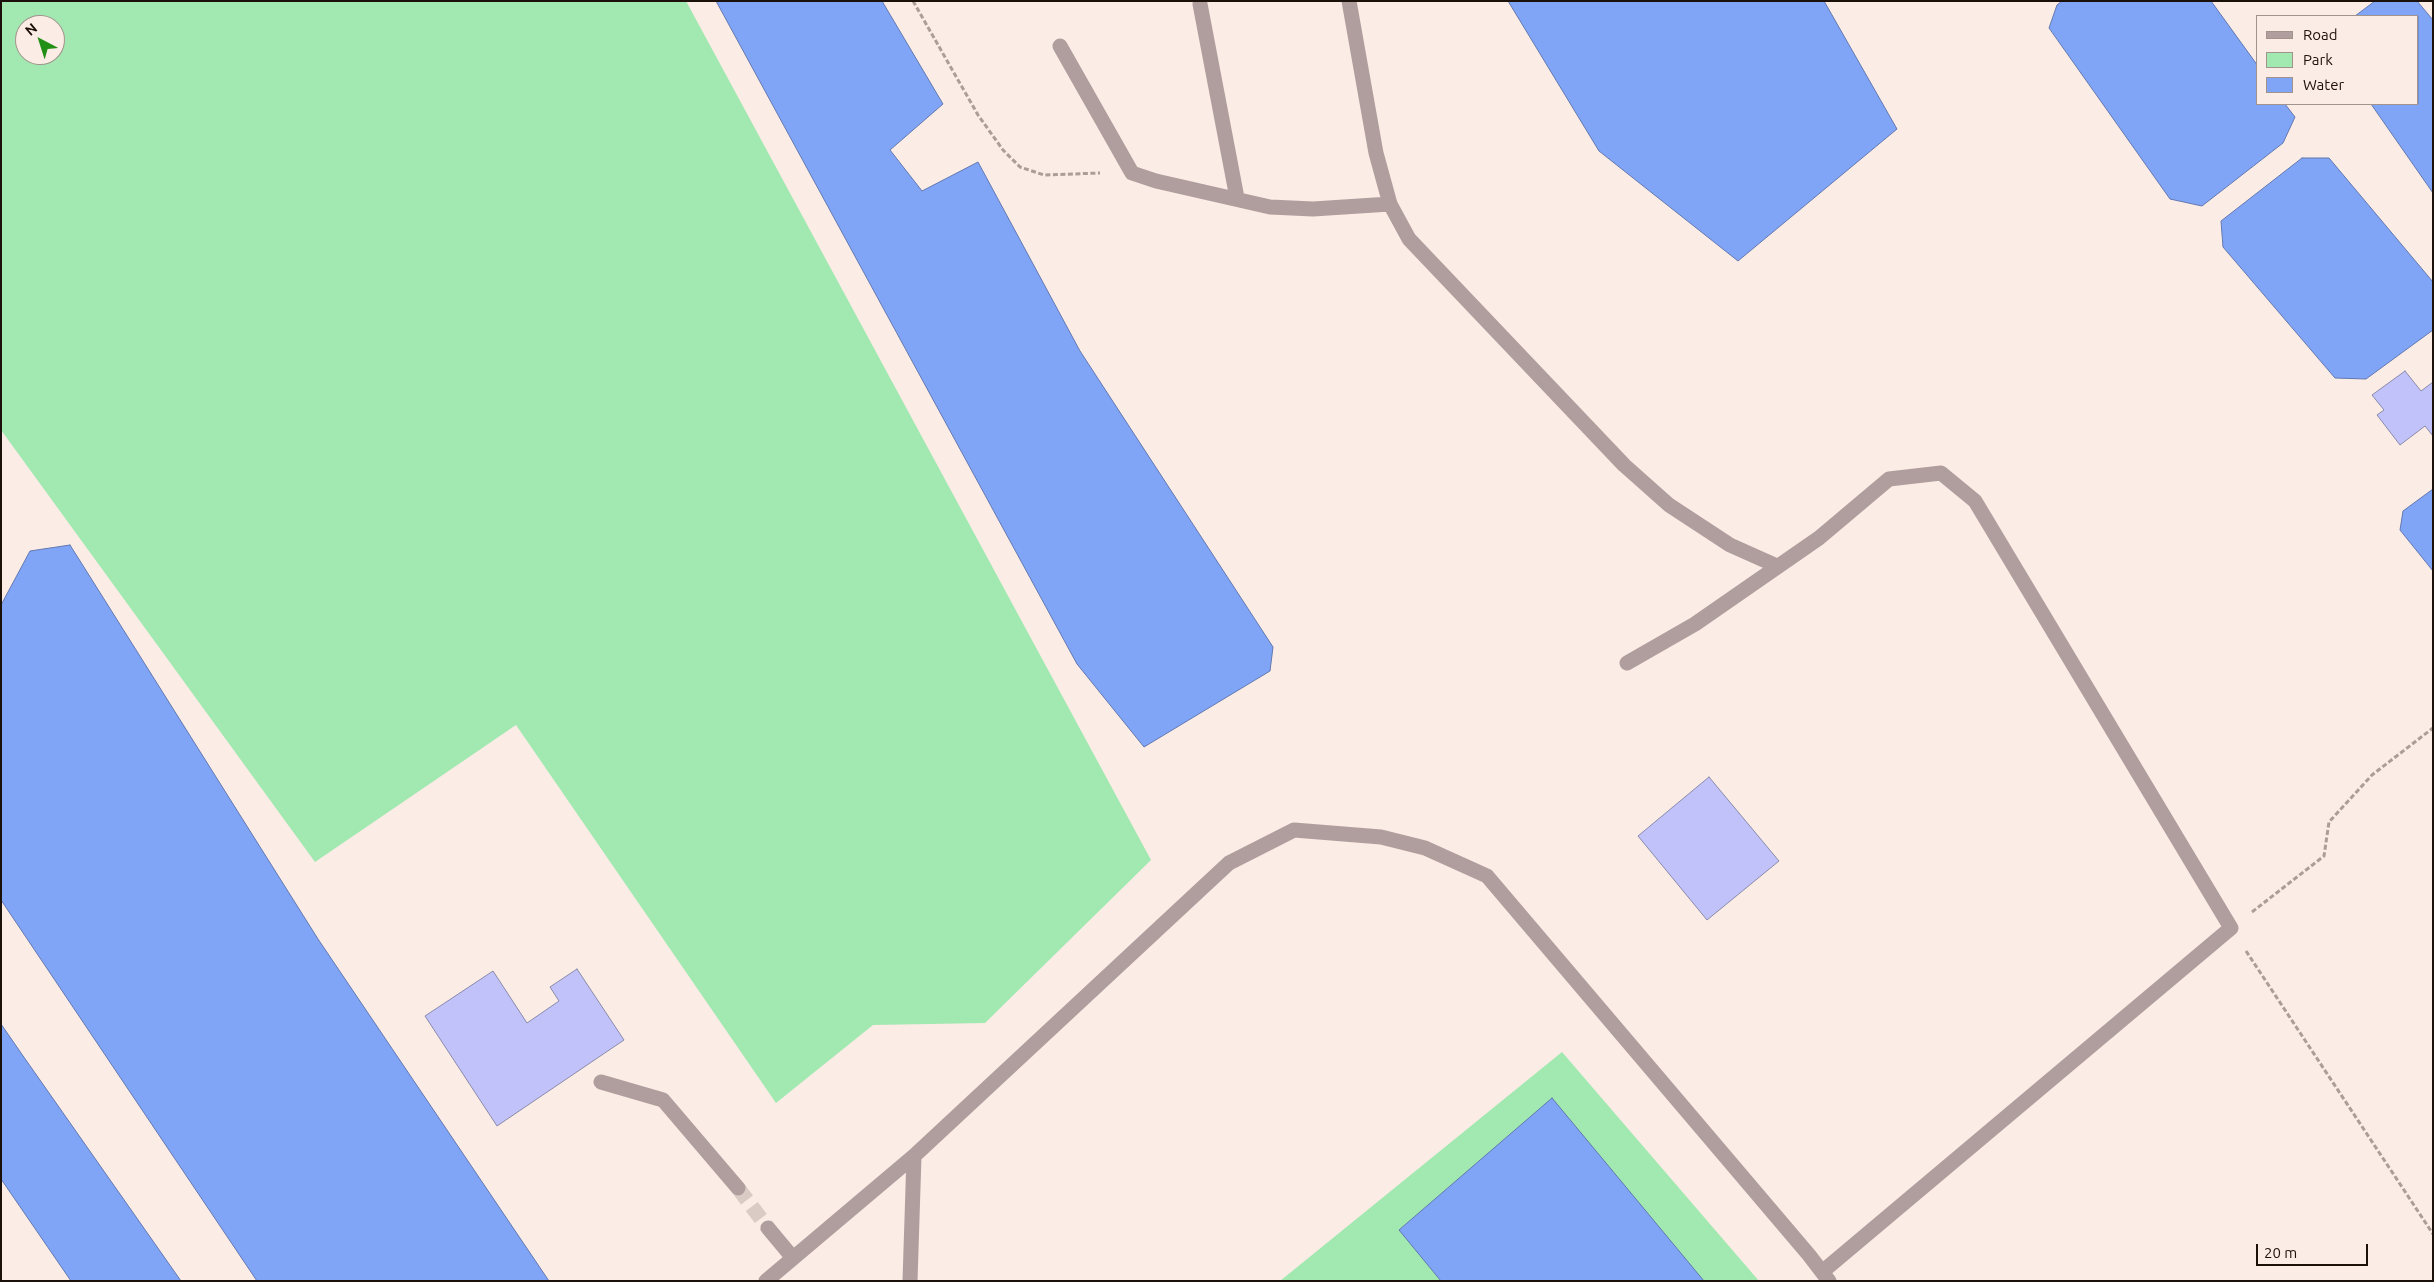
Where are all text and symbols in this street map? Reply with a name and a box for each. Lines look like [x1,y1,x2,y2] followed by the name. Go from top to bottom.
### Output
[15,15,65,65] north arrow
[2256,15,2419,105] legend
[22,20,40,39] text: N
[2303,26,2338,43] text: Road
[2303,51,2333,68] text: Park
[2303,76,2344,93] text: Water
[2259,1234,2372,1266] scale bar
[2264,1244,2297,1261] text: 20 m

